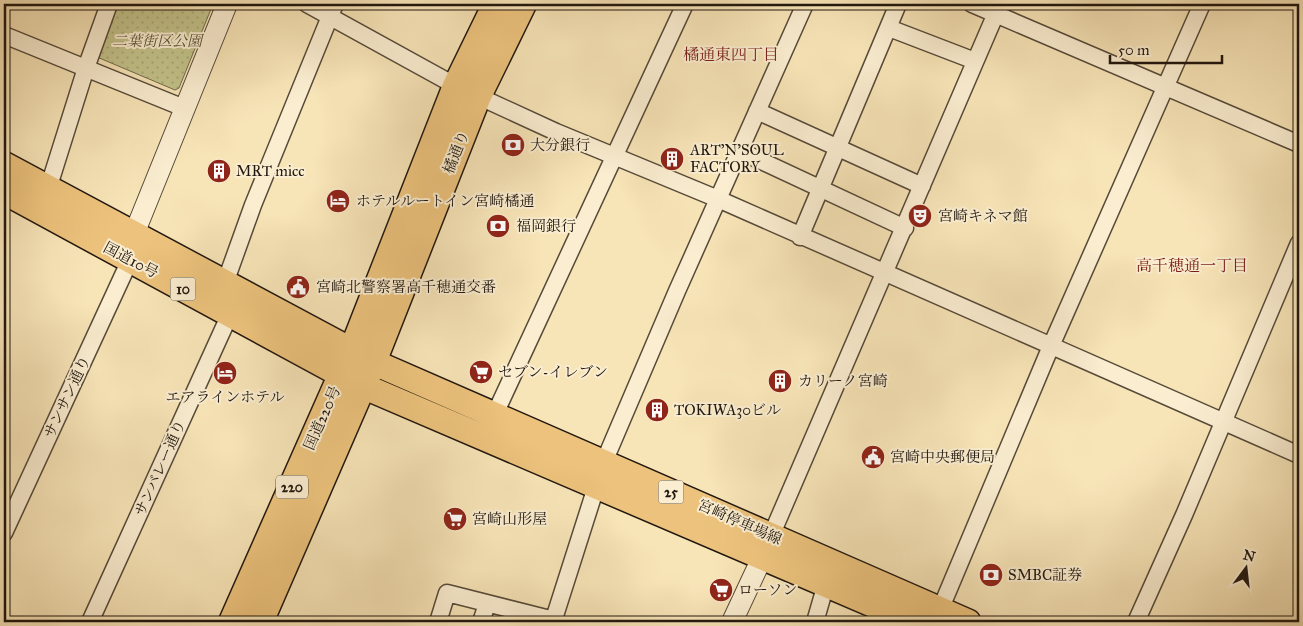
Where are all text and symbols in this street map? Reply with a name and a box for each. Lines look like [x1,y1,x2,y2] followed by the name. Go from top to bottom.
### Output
[112,32,205,50] park label: 二葉街区公園
[1110,32,1223,64] scale bar
[1118,41,1150,59] text: 50 m
[683,45,779,64] district label: 橘通東四丁目
[439,128,473,176] street label: 橘通り
[500,132,526,158] bank icon: 大分銀行
[530,136,590,154] place label: 大分銀行
[689,141,784,176] place label: ART'N'SOUL FACTORY
[659,146,685,172] building icon: ART'N'SOUL FACTORY
[206,158,232,184] building icon: MRT micc
[236,162,305,180] place label: MRT micc
[325,188,351,214] hotel icon: ホテルルートイン宮崎橘通
[356,192,534,210] place label: ホテルルートイン宮崎橘通
[907,203,933,229] theatre icon: 宮崎キネマ館
[938,207,1028,225] place label: 宮崎キネマ館
[485,213,511,239] bank icon: 福岡銀行
[516,217,576,235] place label: 福岡銀行
[100,238,162,282] street label: 国道10号
[1136,256,1248,275] district label: 高千穂通一丁目
[285,274,311,300] public building icon: 宮崎北警察署高千穂通交番
[170,278,196,300] road number: 10
[316,278,496,296] place label: 宮崎北警察署高千穂通交番
[40,353,94,441] street label: サンサン通り
[468,359,494,385] supermarket icon: セブン-イレブン
[212,360,238,386] hotel icon: エアラインホテル
[498,363,608,381] place label: セブン-イレブン
[767,368,793,394] building icon: カリーノ宮崎
[798,372,888,390] place label: カリーノ宮崎
[300,383,344,453] street label: 国道220号
[166,388,284,406] place label: エアラインホテル
[644,397,670,423] building icon: TOKIWA30ビル
[674,401,781,419] place label: TOKIWA30ビル
[131,417,189,519] street label: サンバレー通り
[860,444,886,470] public building icon: 宮崎中央郵便局
[890,448,995,466] place label: 宮崎中央郵便局
[276,476,308,498] road number: 220
[658,481,684,504] road number: 25
[695,495,785,549] street label: 宮崎停車場線
[442,506,468,532] supermarket icon: 宮崎山形屋
[472,510,547,528] place label: 宮崎山形屋
[1220,544,1270,594] north arrow
[1241,546,1257,566] text: N
[978,562,1004,588] bank icon: SMBC証券
[1008,566,1082,584] place label: SMBC証券
[708,577,734,603] supermarket icon: ローソン
[738,581,797,599] place label: ローソン

